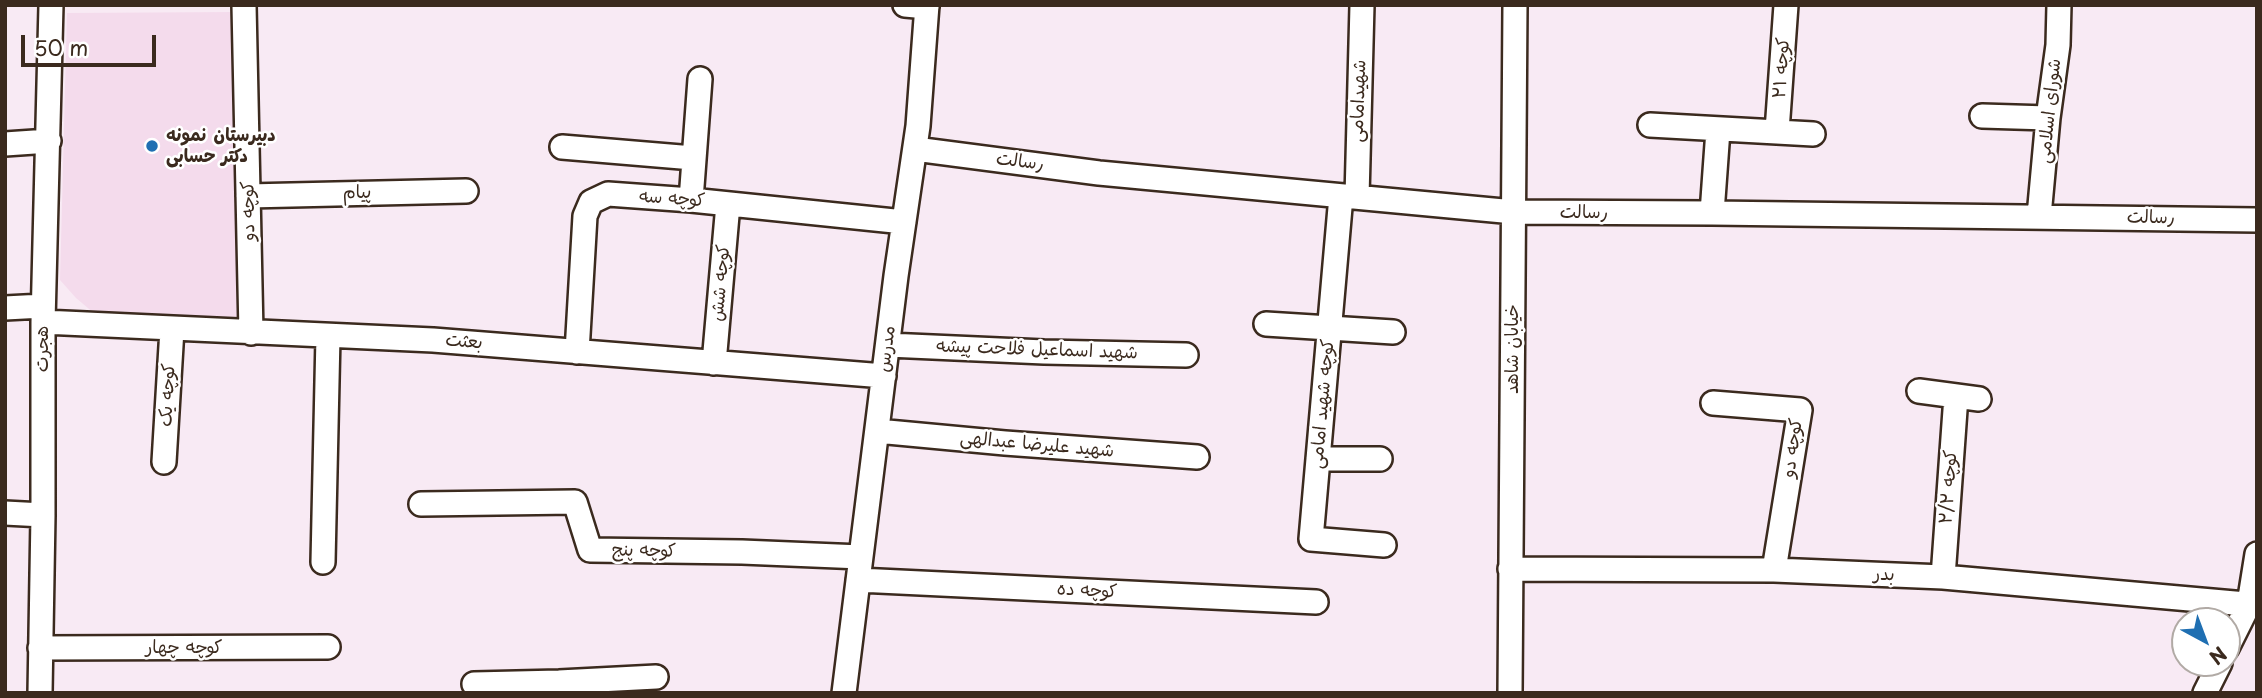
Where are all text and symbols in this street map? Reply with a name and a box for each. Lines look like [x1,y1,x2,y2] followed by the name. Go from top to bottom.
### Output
[24,21,159,65] scale bar
[34,31,88,63] text: 50 m
[1769,37,1795,99] street label: کوچه ۲۱
[2034,57,2066,165] street label: شورای اسلامی
[1347,59,1371,143] street label: شهیدامامی
[166,125,276,168] place label: دبیرستان نمونه دکتر حسابی
[144,138,160,154] marker: دبیرستان نمونه دکتر حسابی
[995,148,1045,176] street label: رسالت
[238,181,260,241] street label: کوچه دو
[343,182,371,204] street label: پیام
[638,186,706,212] street label: کوچه سه
[1560,202,1608,224] street label: رسالت
[2127,207,2175,229] street label: رسالت
[707,244,735,322] street label: کوچه شش
[1502,304,1524,394] street label: خیابان شاهد
[873,324,901,374] street label: مدرس
[32,326,54,372] street label: هجرت
[445,330,483,354] street label: بعثت
[936,336,1138,364] street label: شهید اسماعیل فلاحت پیشه
[1307,338,1339,470] street label: کوچه شهید امامی
[156,363,180,427] street label: کوچه یک
[1778,417,1808,479] street label: کوچه دو
[959,427,1115,463] street label: شهید علیرضا عبدالهی
[1936,449,1962,525] street label: کوچه ۲/۲
[612,540,676,562] street label: کوچه پنج
[1873,564,1895,586] street label: بدر
[1056,579,1118,603] street label: کوچه ده
[2171,607,2241,677] north arrow
[146,637,222,659] street label: کوچه چهار
[2204,641,2233,672] text: N

